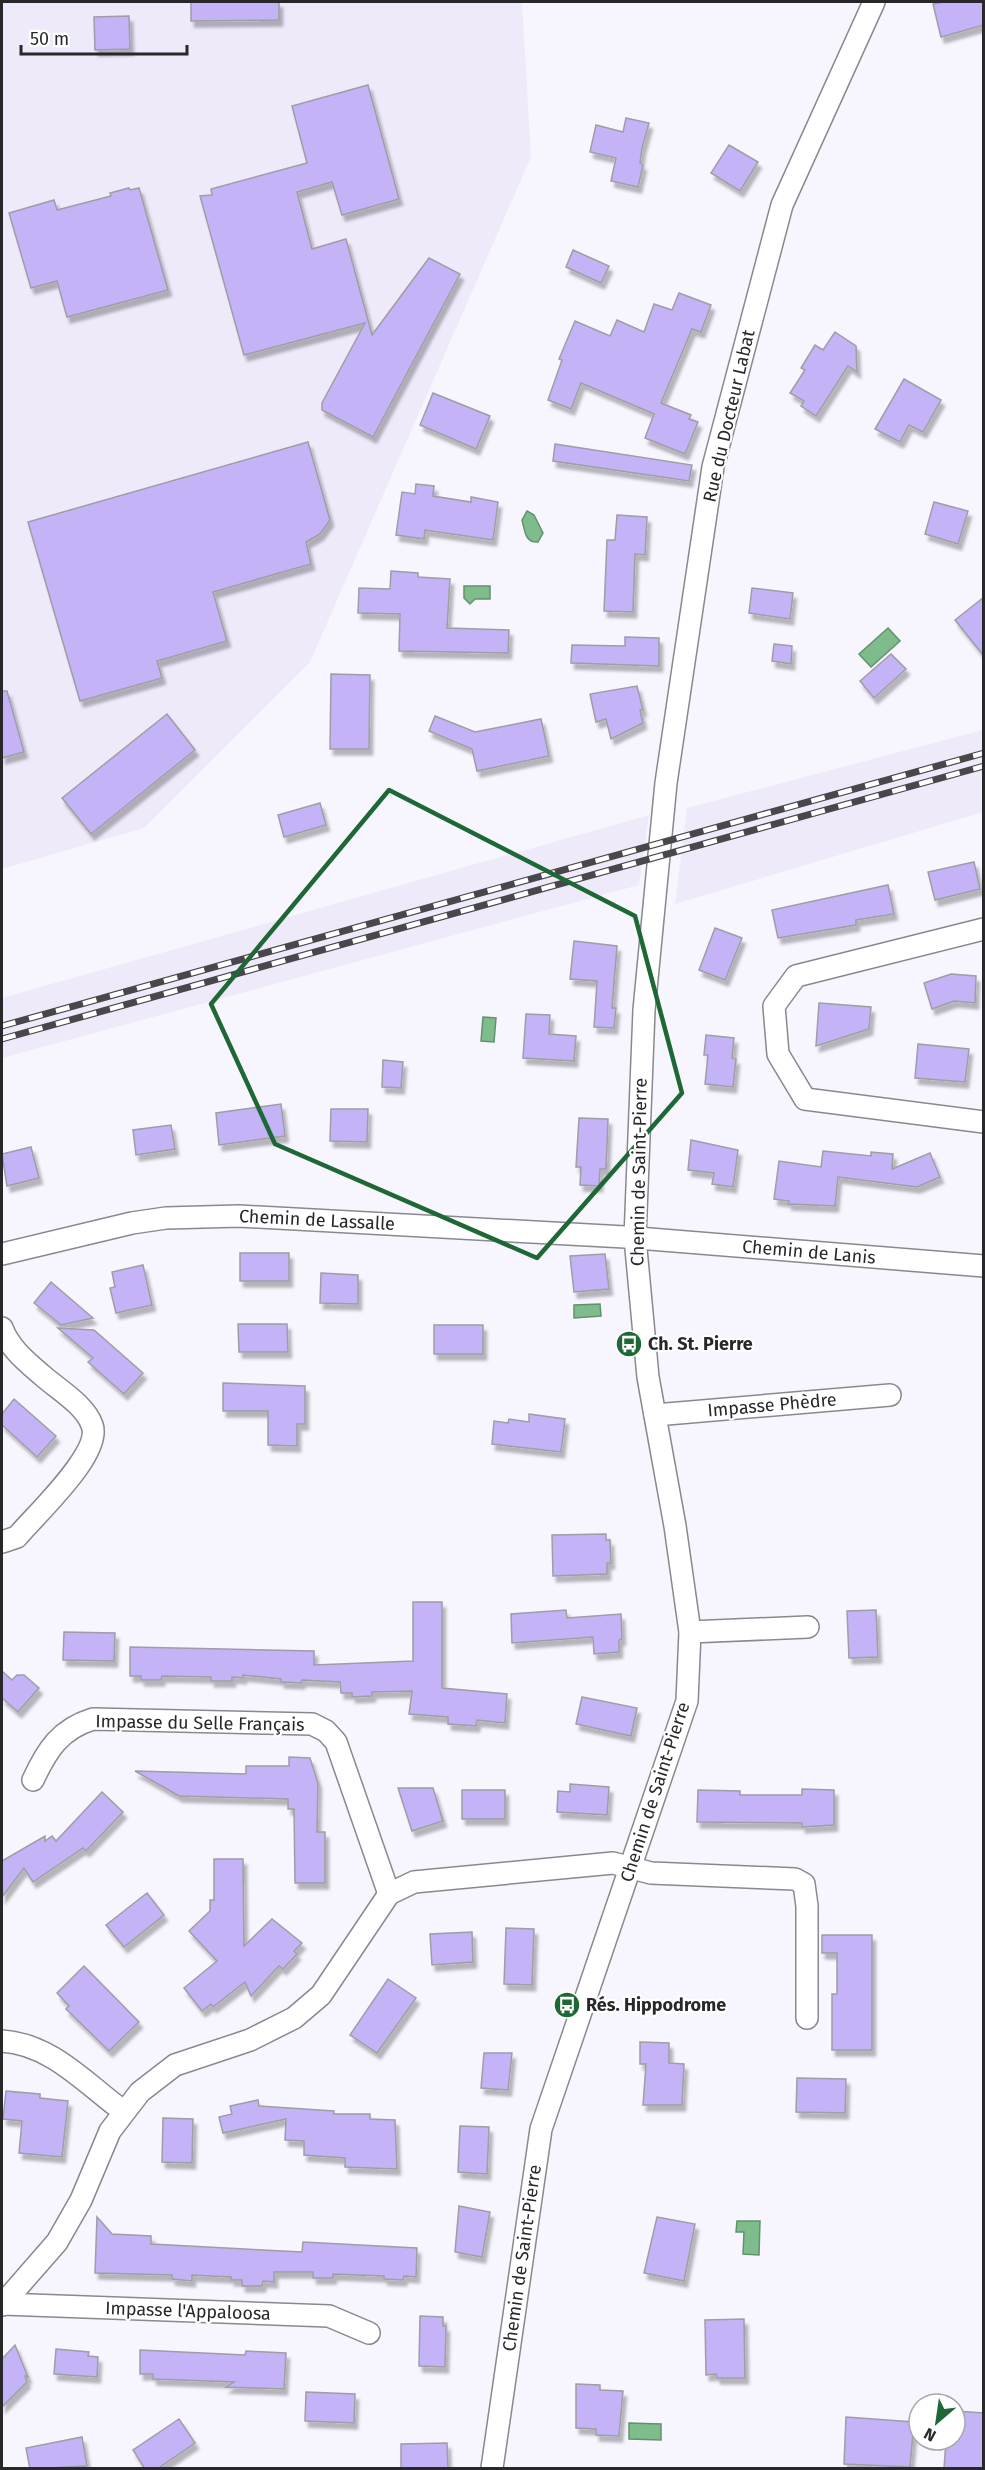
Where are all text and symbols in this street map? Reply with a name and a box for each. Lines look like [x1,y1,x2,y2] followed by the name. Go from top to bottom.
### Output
[21,18,188,56] scale bar
[30,28,69,50] text: 50 m
[698,327,760,504] street label: Rue du Docteur Labat
[626,1078,652,1266] street label: Chemin de Saint-Pierre
[238,1205,396,1235] street label: Chemin de Lassalle
[741,1235,877,1269] street label: Chemin de Lanis
[614,1329,644,1359] bus stop icon: Ch. St. Pierre
[648,1333,753,1355] place label: Ch. St. Pierre
[707,1388,837,1422] street label: Impasse Phèdre
[615,1699,695,1885] street label: Chemin de Saint-Pierre
[95,1710,305,1736] street label: Impasse du Selle Français
[552,1990,582,2020] bus stop icon: Rés. Hippodrome
[586,1994,726,2016] place label: Rés. Hippodrome
[498,2163,546,2353] street label: Chemin de Saint-Pierre
[105,2297,271,2325] street label: Impasse l'Appaloosa
[907,2392,967,2452] north arrow
[921,2424,939,2446] text: N

